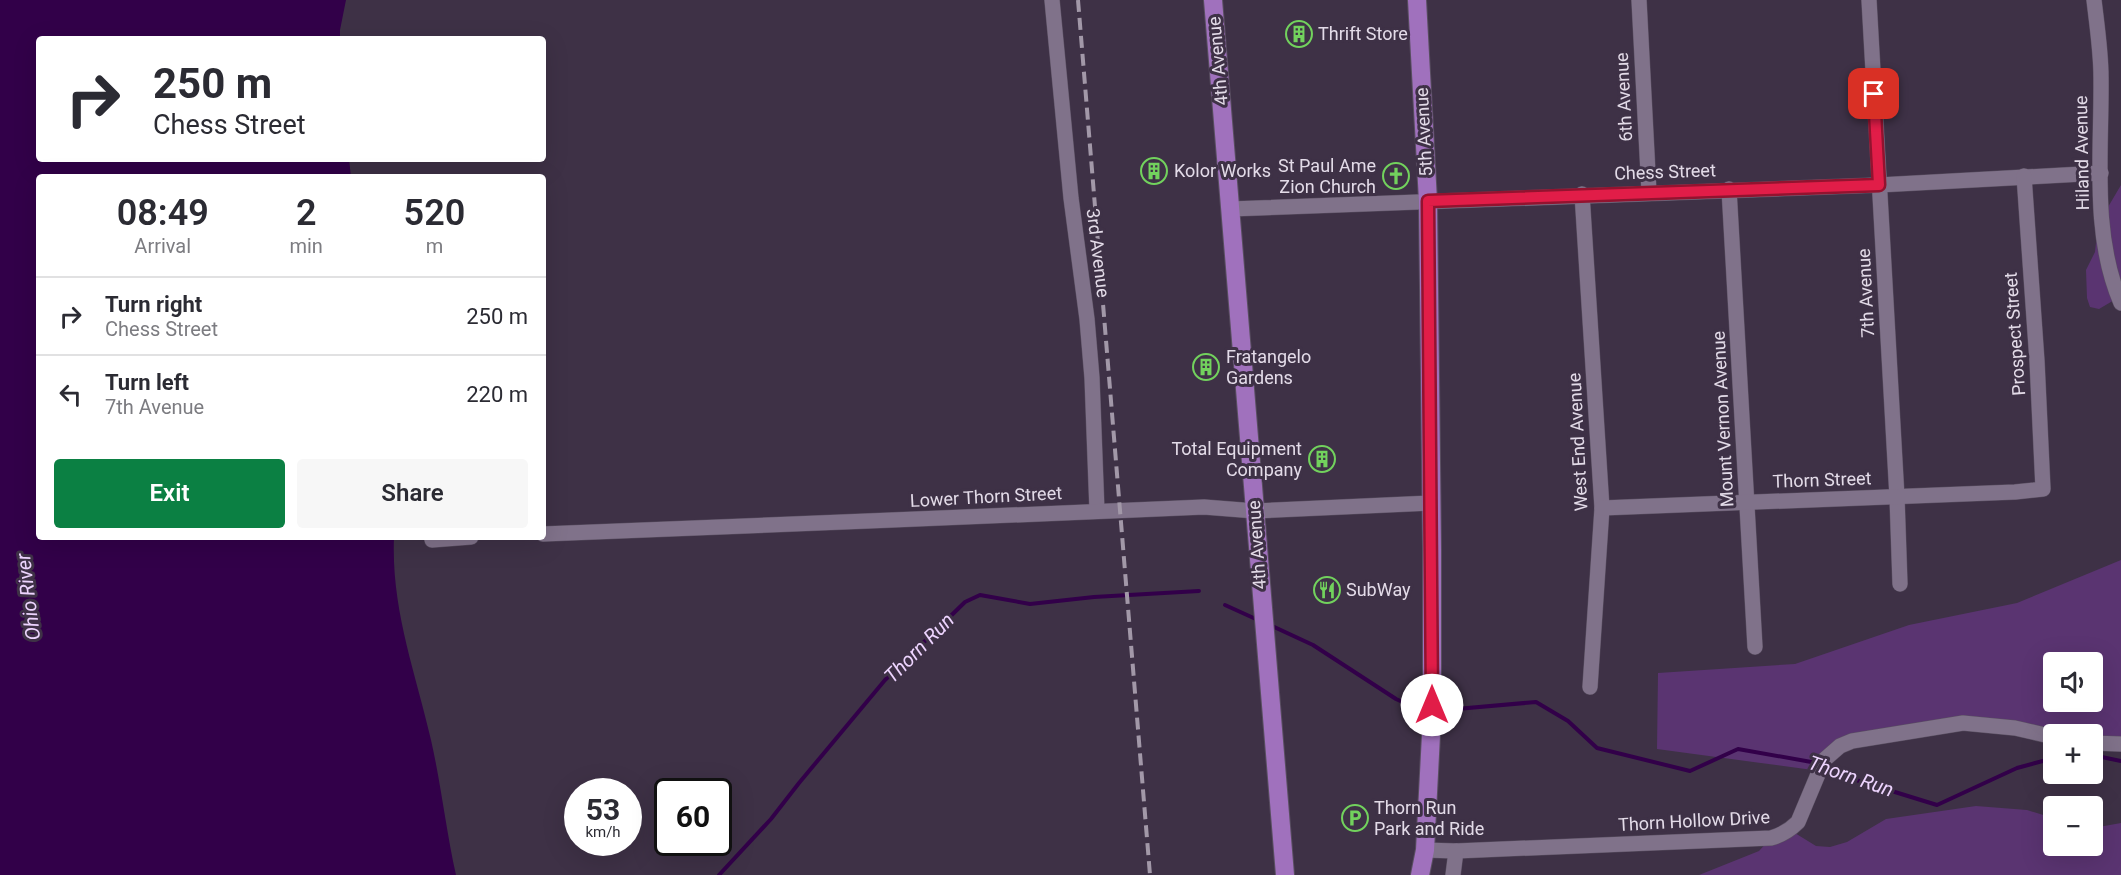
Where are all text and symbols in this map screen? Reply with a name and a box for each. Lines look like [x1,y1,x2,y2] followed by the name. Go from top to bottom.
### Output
[1203,16,1232,106] street label: 4th Avenue
[1284,19,1314,49] building icon: Thrift Store
[1318,23,1408,44] place label: Thrift Store
[1611,52,1636,142] street label: 6th Avenue
[153,59,272,108] text: 250 m
[54,60,132,138] icon: right
[1848,68,1899,119] pin
[1857,77,1890,110] icon: arrive
[1411,87,1436,177] street label: 5th Avenue
[2070,95,2093,211] street label: Hiland Avenue
[153,109,306,141] text: Chess Street
[1278,155,1376,197] place label: St Paul Ame Zion Church
[1139,156,1169,186] building icon: Kolor Works
[1614,159,1716,184] street label: Chess Street
[1174,160,1271,181] place label: Kolor Works
[1381,161,1411,191] church icon: St Paul Ame Zion Church
[117,192,209,234] text: 08:49
[296,192,316,234] text: 2
[404,192,465,234] text: 520
[1083,207,1114,299] street label: 3rd Avenue
[134,234,191,258] text: Arrival
[289,234,323,258] text: min
[426,234,443,258] text: m
[1853,248,1878,338] street label: 7th Avenue
[2000,271,2029,396] street label: Prospect Street
[105,292,202,317] text: Turn right
[54,300,87,333] icon: right
[466,304,528,329] text: 250 m
[105,317,218,341] text: Chess Street
[1707,330,1738,508] street label: Mount Vernon Avenue
[1226,346,1311,388] place label: Fratangelo Gardens
[1191,352,1221,382] building icon: Fratangelo Gardens
[105,370,189,395] text: Turn left
[1563,372,1592,512] street label: West End Avenue
[54,378,87,411] icon: left
[466,382,528,407] text: 220 m
[105,395,204,419] text: 7th Avenue
[1171,438,1302,480] place label: Total Equipment Company
[1307,444,1337,474] building icon: Total Equipment Company
[54,459,285,528] button: Exit
[297,459,528,528] button: Share
[1772,467,1872,492] street label: Thorn Street
[909,482,1063,511] street label: Lower Thorn Street
[1243,500,1270,590] street label: 4th Avenue
[11,551,45,642] water label: Ohio River
[1312,575,1342,605] restaurant icon: SubWay
[1346,579,1411,600] place label: SubWay
[879,608,959,688] water label: Thorn Run
[2043,652,2103,856] map controls
[2043,652,2103,712] button: sound
[1400,673,1464,737] position arrow
[2043,724,2103,784] button: +
[1805,750,1897,802] water label: Thorn Run
[654,778,732,856] speed limit sign: 60
[586,792,620,827] text: 53
[2043,796,2103,856] button: −
[1374,797,1484,839] place label: Thorn Run Park and Ride
[1340,803,1370,833] parking icon: Thorn Run Park and Ride
[1618,806,1770,835] street label: Thorn Hollow Drive
[585,823,621,841] text: km/h

